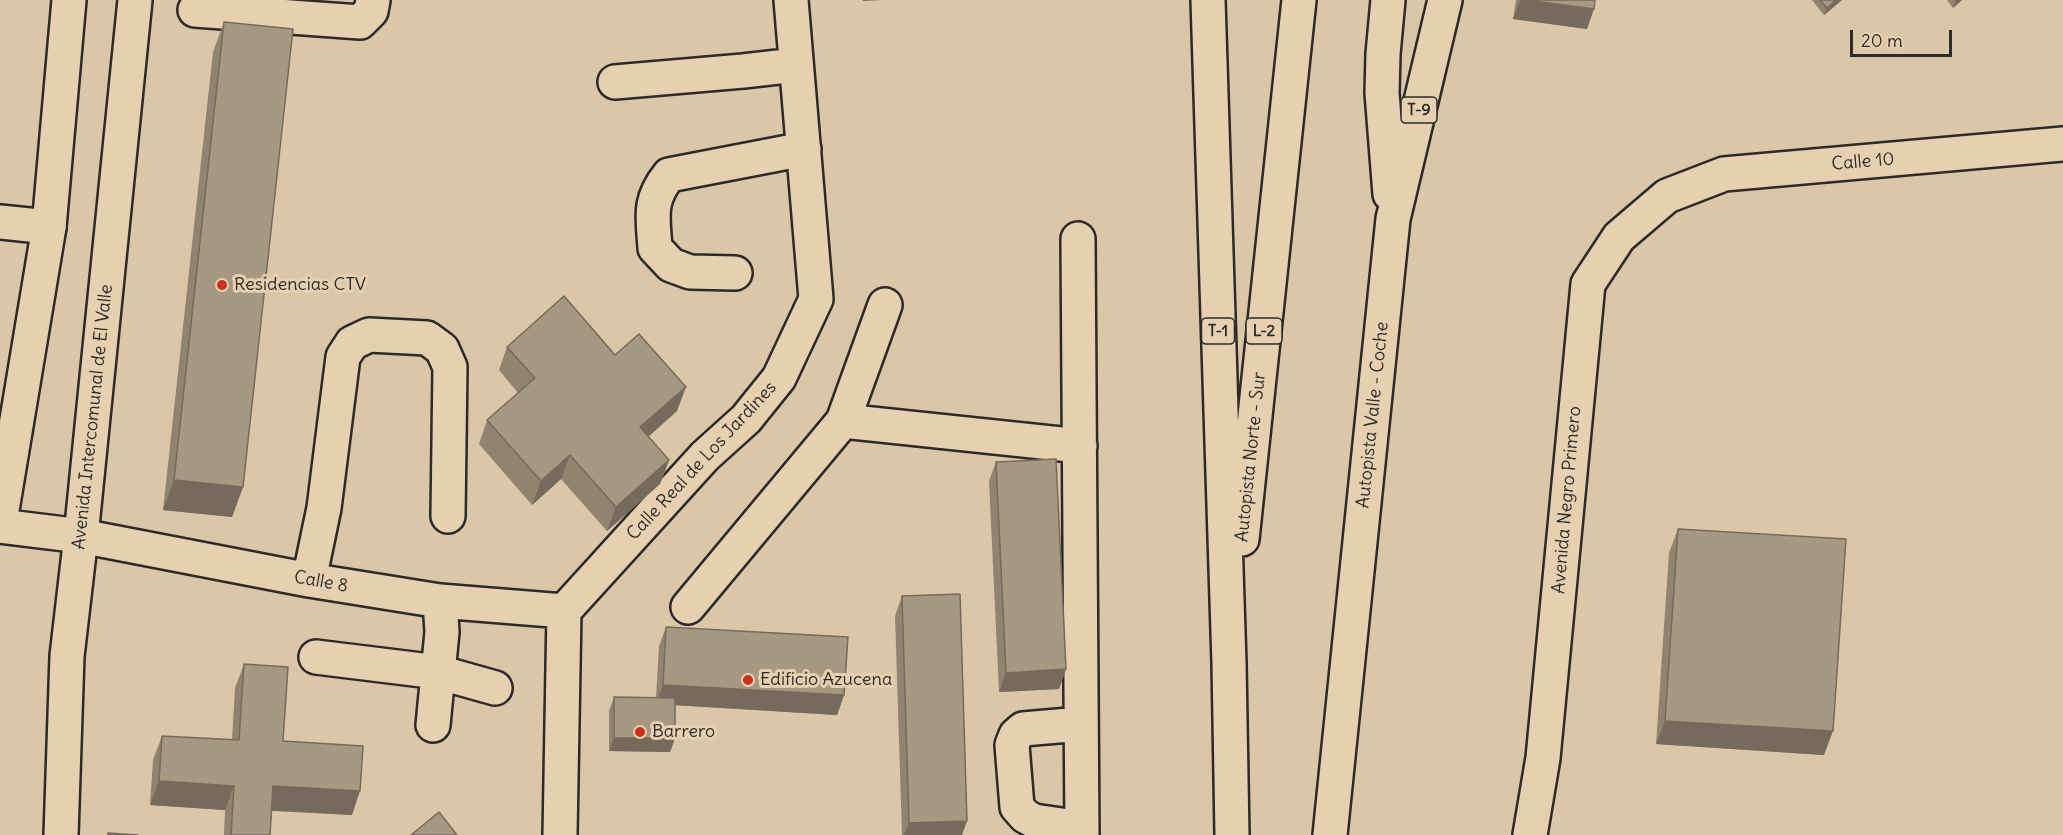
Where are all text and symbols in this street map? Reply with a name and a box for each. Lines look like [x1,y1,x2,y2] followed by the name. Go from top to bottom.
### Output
[1853,18,1955,56] scale bar
[1861,29,1903,52] text: 20 m
[1401,97,1437,123] road number: T-9
[1831,148,1895,176] street label: Calle 10
[234,274,366,296] place label: Residencias CTV
[215,278,229,292] marker: Residencias CTV
[68,283,118,551] street label: Avenida Intercomunal de El Valle
[1202,318,1234,344] road number: T-1
[1246,318,1282,344] road number: L-2
[1352,321,1394,509] street label: Autopista Valle - Coche
[1231,371,1271,543] street label: Autopista Norte - Sur
[623,377,781,545] street label: Calle Real de Los Jardines
[1548,405,1586,595] street label: Avenida Negro Primero
[292,567,350,597] street label: Calle 8
[760,669,892,691] place label: Edificio Azucena
[741,673,755,687] marker: Edificio Azucena
[652,721,715,743] place label: Barrero
[633,725,647,739] marker: Barrero

